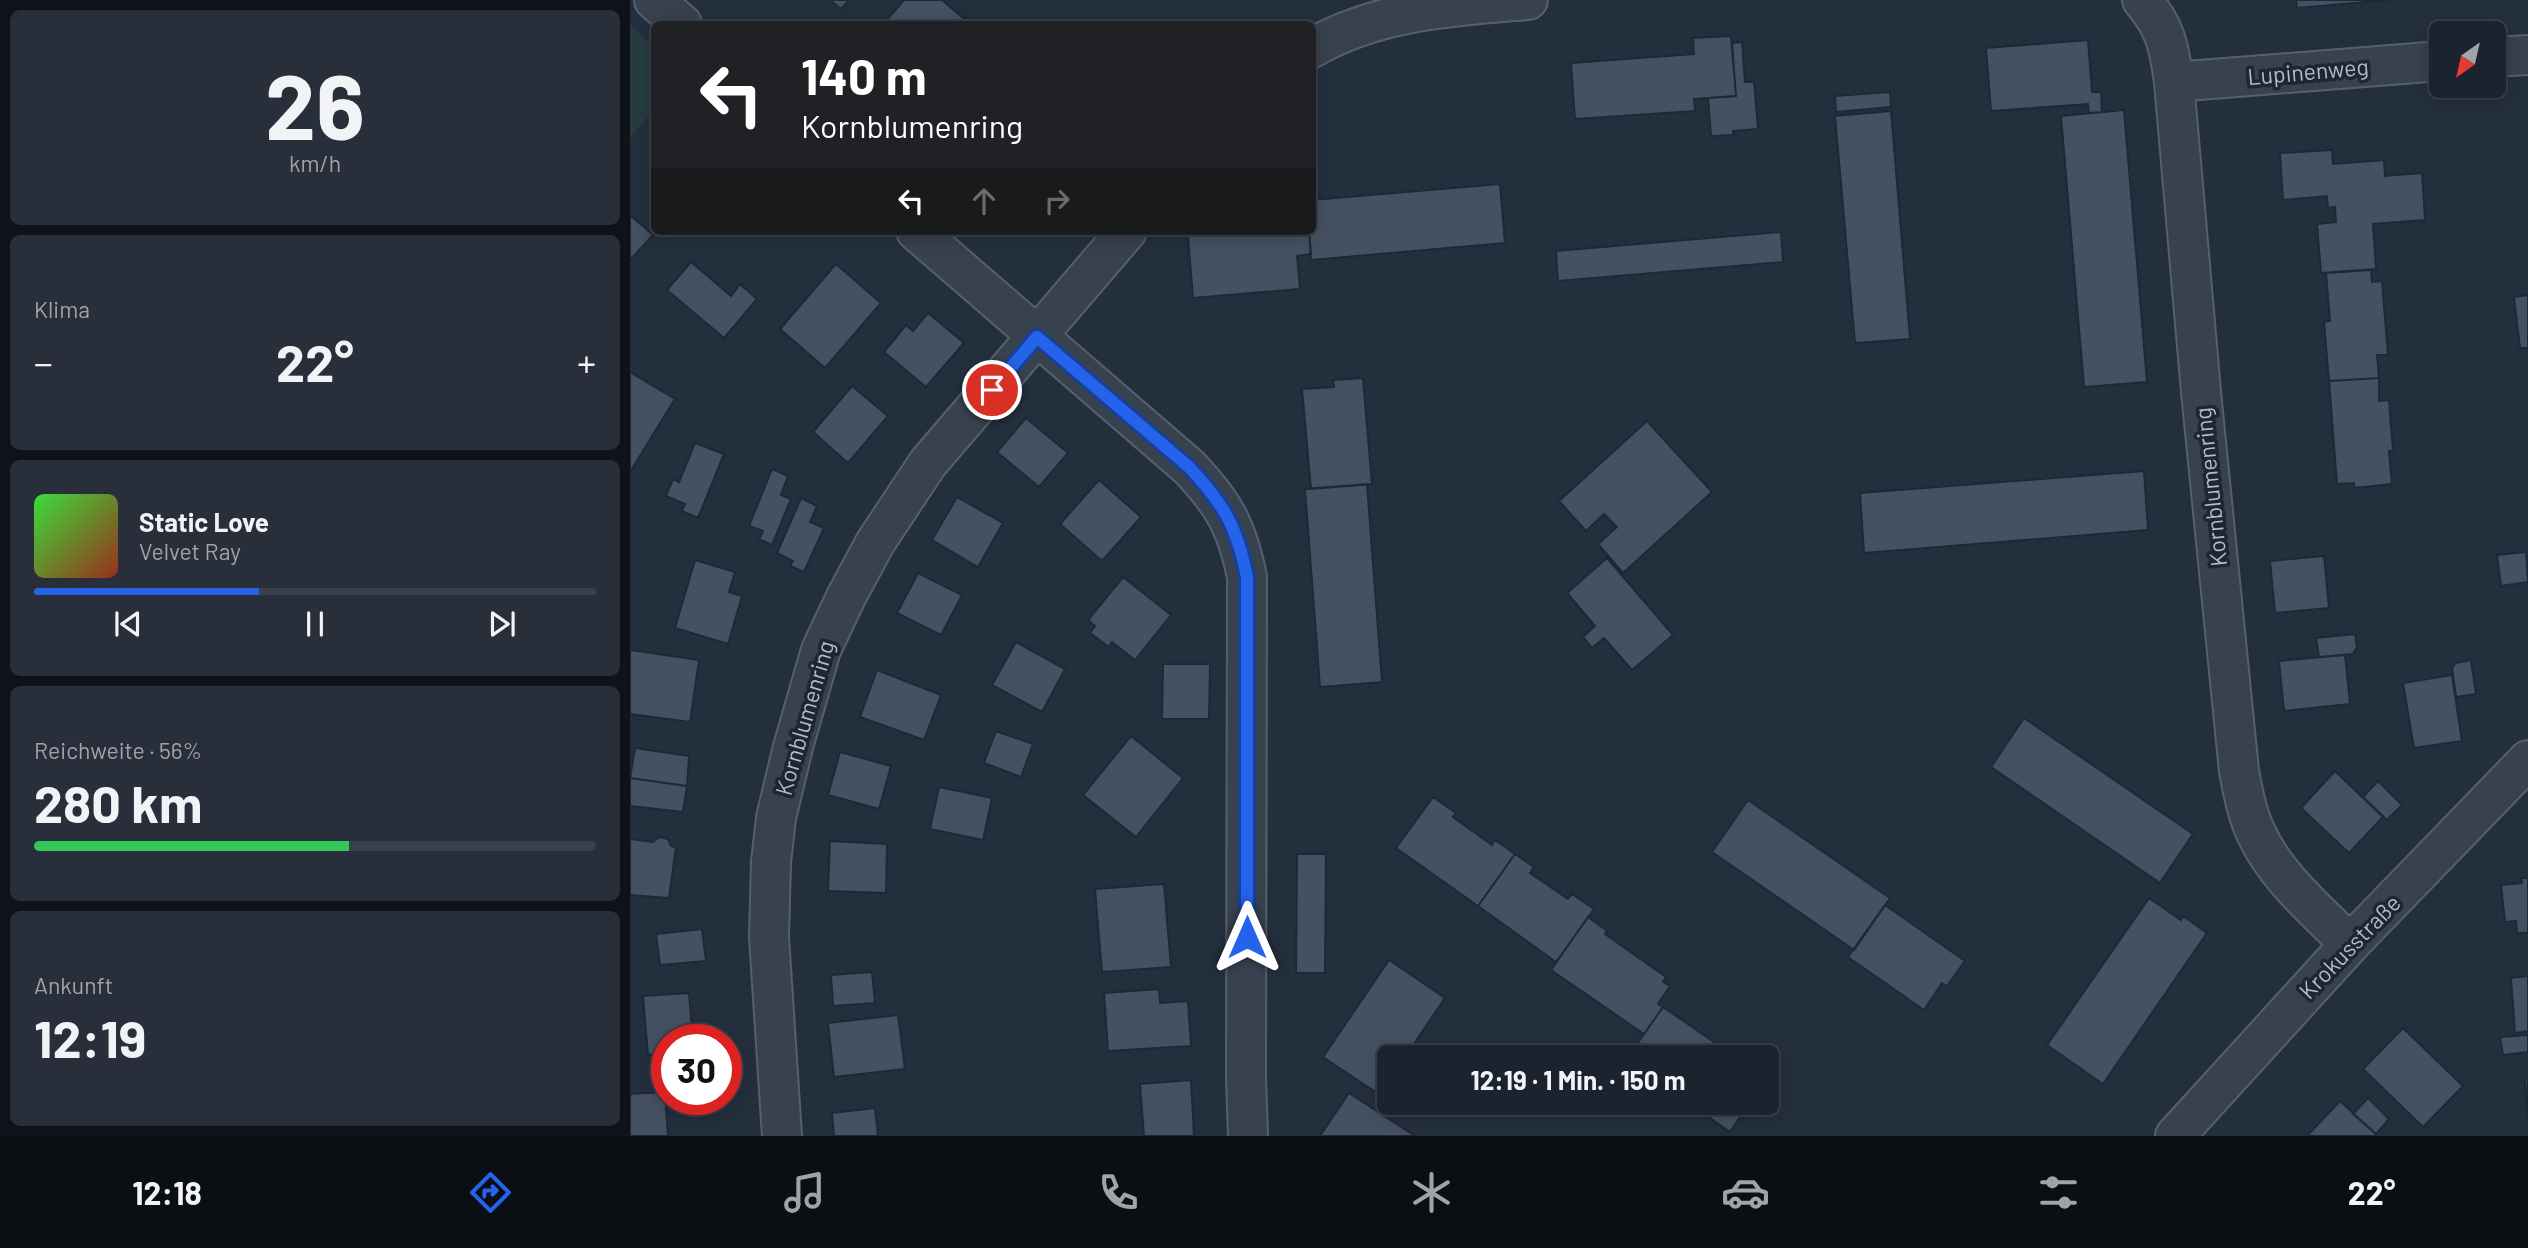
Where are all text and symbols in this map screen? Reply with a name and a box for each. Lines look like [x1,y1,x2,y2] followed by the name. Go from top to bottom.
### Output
[2429,21,2506,98] north arrow
[2429,21,2506,98] map controls
[801,46,927,105] text: 140 m
[265,49,365,158] text: 26
[686,49,777,140] icon: left
[2246,52,2370,90] street label: Lupinenweg
[801,106,1023,144] text: Kornblumenring
[289,149,341,177] text: km/h
[892,182,930,220] icon: left
[965,182,1003,220] icon: ahead
[1038,182,1076,220] icon: right
[34,295,90,323] text: Klima
[276,330,354,392] text: 22°
[34,339,53,385] text: −
[577,339,596,385] text: +
[962,360,1022,420] pin
[973,371,1011,409] icon: arrive
[2188,406,2232,568] street label: Kornblumenring
[139,506,269,537] text: Static Love
[139,537,241,565] text: Velvet Ray
[109,605,147,643] icon: previous
[296,605,334,643] icon: pause
[483,605,521,643] icon: next
[769,637,839,798] street label: Kornblumenring
[34,736,202,764] text: Reichweite · 56%
[34,771,202,833] text: 280 km
[2293,888,2406,1004] street label: Krokusstraße
[1210,900,1284,974] position arrow
[34,971,113,999] text: Ankunft
[34,1006,146,1068] text: 12:19
[651,1024,742,1115] speed limit sign: 30
[1471,1064,1685,1095] text: 12:19 · 1 Min. · 150 m
[466,1168,515,1217] icon: directions
[780,1168,829,1217] icon: music
[1094,1168,1143,1217] icon: phone
[1407,1168,1456,1217] icon: climate
[1721,1168,1770,1217] icon: car
[2034,1168,2083,1217] icon: filters
[132,1173,202,1211] text: 12:18
[2348,1173,2396,1211] text: 22°

